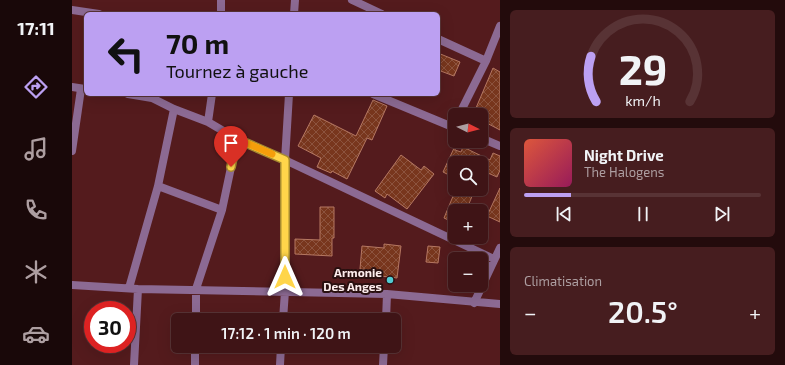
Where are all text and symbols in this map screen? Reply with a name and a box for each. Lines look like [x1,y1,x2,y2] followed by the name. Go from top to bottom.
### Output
[17,17,55,39] text: 17:11
[166,26,229,60] text: 70 m
[100,28,152,80] icon: left
[618,43,667,93] text: 29
[166,60,308,82] text: Tournez à gauche
[22,73,50,101] icon: directions
[625,92,660,109] text: km/h
[448,108,488,148] north arrow
[448,108,488,292] map controls
[214,126,248,167] pin
[220,132,242,154] icon: arrive
[22,135,50,163] icon: music
[584,146,664,164] text: Night Drive
[448,156,488,196] button: search
[584,164,664,180] text: The Halogens
[22,196,50,224] icon: phone
[553,203,575,225] icon: previous
[632,203,654,225] icon: pause
[711,203,733,225] icon: next
[448,204,488,244] button: +
[448,252,488,292] button: −
[264,256,306,298] position arrow
[22,258,50,286] icon: climate
[323,265,382,293] place label: Armonie Des Anges
[524,273,602,289] text: Climatisation
[385,275,395,285] marker: Armonie Des Anges
[608,293,678,329] text: 20.5°
[524,299,537,325] text: −
[749,299,761,325] text: +
[84,301,136,353] speed limit sign: 30
[22,320,50,348] icon: car
[221,324,351,342] text: 17:12 · 1 min · 120 m

